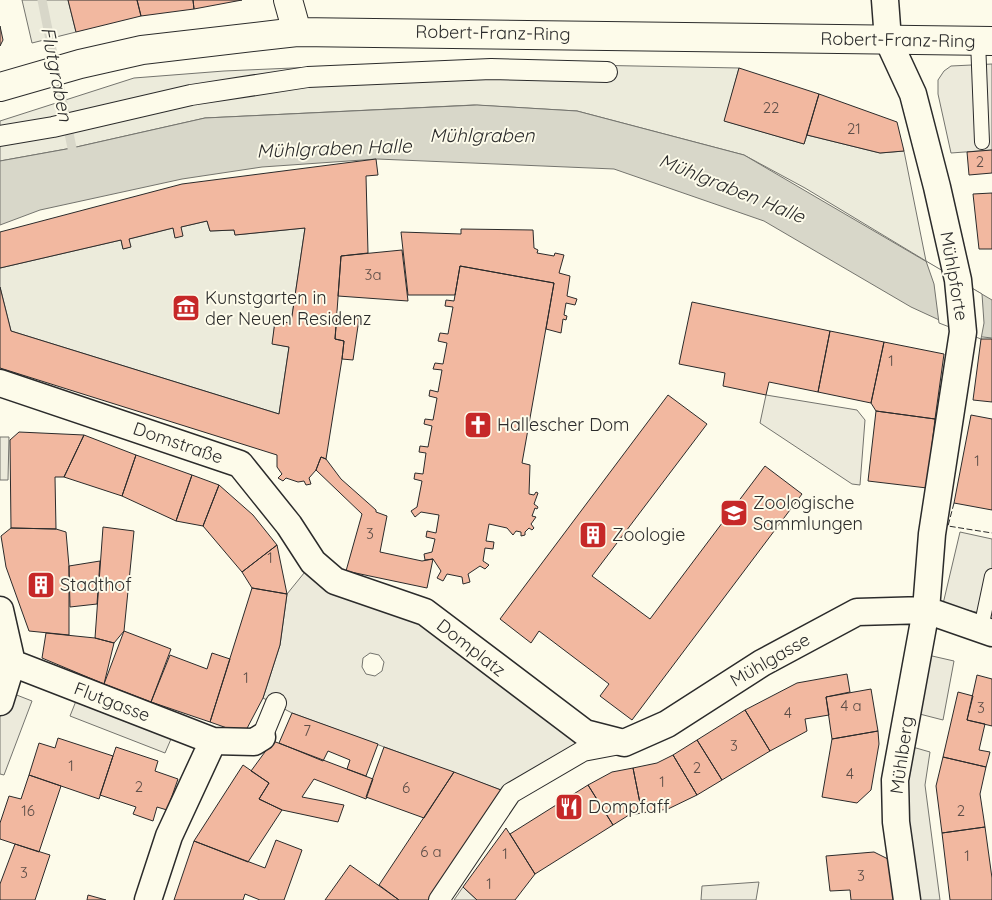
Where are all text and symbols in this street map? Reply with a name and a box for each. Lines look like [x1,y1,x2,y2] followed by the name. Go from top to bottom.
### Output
[415,20,571,45] street label: Robert-Franz-Ring
[36,25,78,124] water label: Flutgraben
[820,27,976,52] street label: Robert-Franz-Ring
[763,98,779,117] house number: 22
[847,119,861,138] house number: 21
[429,123,536,147] water label: Mühlgraben
[256,133,413,163] water label: Mühlgraben Halle
[656,148,809,229] water label: Mühlgraben Halle
[976,152,984,171] house number: 2
[935,229,974,322] street label: Mühlpforte
[365,265,381,284] house number: 3a
[205,286,371,330] place label: Kunstgarten in der Neuen Residenz
[171,293,201,323] museum icon: Kunstgarten in der Neuen Residenz
[888,351,894,370] house number: 1
[463,410,493,440] church icon: Hallescher Dom
[497,413,630,436] place label: Hallescher Dom
[130,416,226,469] street label: Domstraße
[974,451,980,470] house number: 1
[753,491,863,535] place label: Zoologische Sammlungen
[719,498,749,528] school or university icon: Zoologische Sammlungen
[578,520,608,550] building icon: Zoologie
[612,523,685,546] place label: Zoologie
[366,524,374,543] house number: 3
[267,548,273,567] house number: 1
[26,570,56,600] building icon: Stadthof
[60,573,132,596] place label: Stadthof
[432,614,510,682] street label: Domplatz
[726,628,814,692] street label: Mühlgasse
[243,668,249,687] house number: 1
[71,677,153,727] street label: Flutgasse
[840,696,862,715] house number: 4 a
[977,698,985,717] house number: 3
[784,703,792,722] house number: 4
[885,714,918,795] street label: Mühlberg
[303,721,311,740] house number: 7
[730,736,738,755] house number: 3
[68,756,74,775] house number: 1
[693,758,701,777] house number: 2
[846,764,854,783] house number: 4
[659,772,665,791] house number: 1
[135,777,143,796] house number: 2
[402,778,410,797] house number: 6
[554,792,584,822] restaurant icon: Dompfaff
[588,795,670,818] place label: Dompfaff
[21,801,35,820] house number: 16
[957,801,965,820] house number: 2
[420,842,442,861] house number: 6 a
[502,844,508,863] house number: 1
[964,846,970,865] house number: 1
[20,863,28,882] house number: 3
[857,866,865,885] house number: 3
[486,874,492,893] house number: 1

